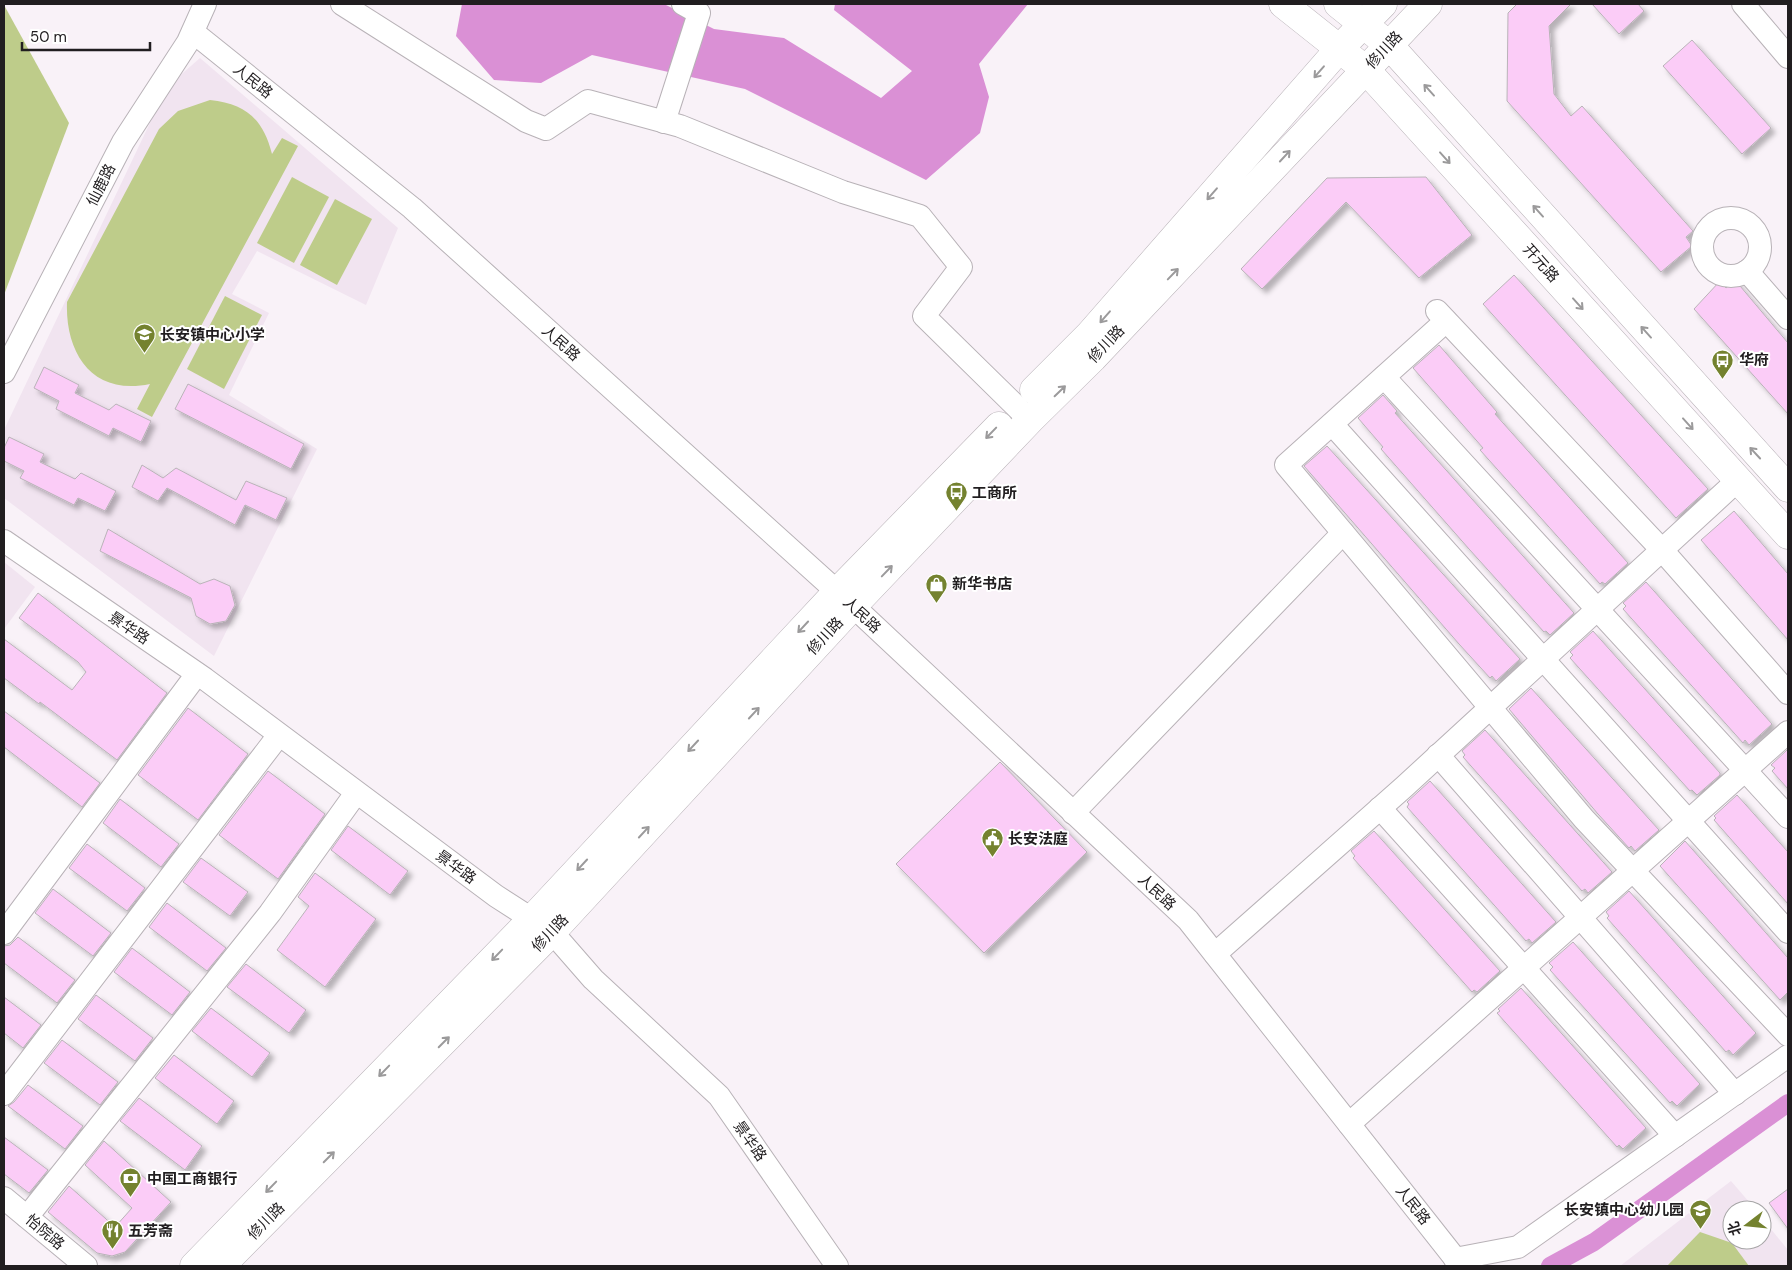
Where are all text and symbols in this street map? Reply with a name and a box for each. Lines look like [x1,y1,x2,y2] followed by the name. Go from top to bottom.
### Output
[22,20,150,52] scale bar
[30,27,67,47] text: 50 m
[1361,27,1407,73] street label: 修川路
[229,59,277,103] street label: 人民路
[1313,66,1325,79] one-way arrow
[1423,84,1435,97] one-way arrow
[1279,150,1291,162] one-way arrow
[1440,151,1451,164] one-way arrow
[82,160,120,210] street label: 仙鹿路
[1206,188,1218,201] one-way arrow
[1532,205,1543,218] one-way arrow
[1519,240,1563,286] street label: 开元路
[1167,268,1179,280] one-way arrow
[1572,297,1584,310] one-way arrow
[1099,310,1110,323] one-way arrow
[538,321,584,365] street label: 人民路
[1083,321,1129,367] street label: 修川路
[132,323,156,354] school or university icon: 长安镇中心小学
[160,325,265,345] place label: 长安镇中心小学
[1640,326,1652,339] one-way arrow
[1711,348,1735,379] bus stop icon: 华府
[1739,350,1769,370] place label: 华府
[1054,385,1066,397] one-way arrow
[1682,418,1693,431] one-way arrow
[985,427,997,439] one-way arrow
[1749,447,1761,459] one-way arrow
[944,481,968,512] bus stop icon: 工商所
[972,483,1017,503] place label: 工商所
[881,565,893,577] one-way arrow
[924,572,948,603] shop icon: 新华书店
[952,574,1012,594] place label: 新华书店
[839,592,885,638] street label: 人民路
[105,607,153,649] street label: 景华路
[802,613,848,659] street label: 修川路
[798,621,809,634] one-way arrow
[748,707,760,719] one-way arrow
[687,740,699,753] one-way arrow
[638,826,650,839] one-way arrow
[980,827,1004,858] public building icon: 长安法庭
[1008,829,1068,849] place label: 长安法庭
[432,846,480,888] street label: 景华路
[576,859,588,872] one-way arrow
[1134,869,1180,915] street label: 人民路
[527,910,573,956] street label: 修川路
[492,948,504,960] one-way arrow
[437,1036,449,1048] one-way arrow
[378,1065,390,1077] one-way arrow
[729,1117,771,1165] street label: 景华路
[323,1151,335,1163] one-way arrow
[119,1167,143,1198] bank icon: 中国工商银行
[147,1169,237,1189] place label: 中国工商银行
[265,1181,277,1194] one-way arrow
[1391,1181,1435,1229] street label: 人民路
[243,1198,289,1244] street label: 修川路
[1688,1198,1712,1229] school or university icon: 长安镇中心幼儿园
[1564,1200,1684,1220] place label: 长安镇中心幼儿园
[1722,1200,1772,1250] north arrow
[21,1210,69,1254] street label: 怡院路
[100,1219,124,1250] restaurant icon: 五芳斋
[1724,1219,1745,1238] text: 北
[128,1221,173,1241] place label: 五芳斋

